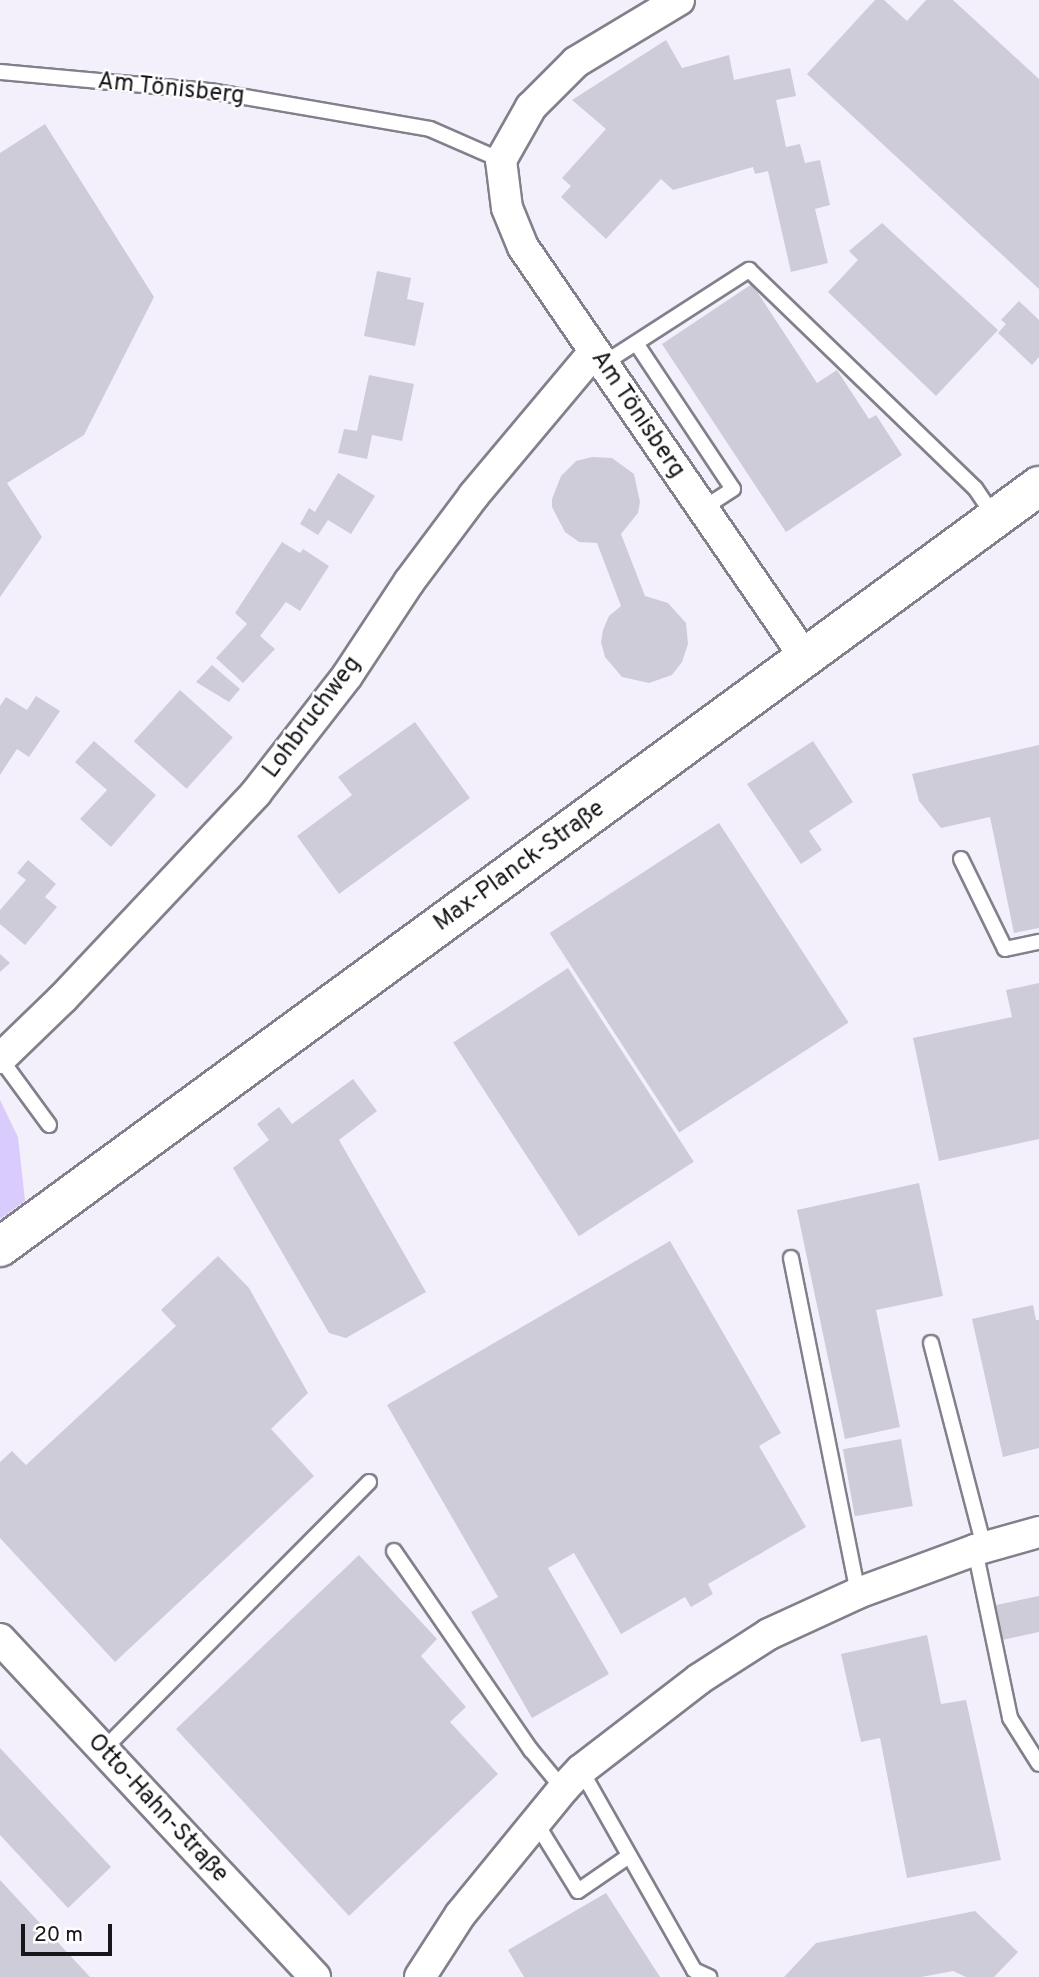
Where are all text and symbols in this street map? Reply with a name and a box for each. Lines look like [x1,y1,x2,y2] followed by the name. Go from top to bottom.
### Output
[96,68,246,112] street label: Am Tönisberg
[584,345,690,485] street label: Am Tönisberg
[258,651,368,785] street label: Lohbruchweg
[429,795,611,939] street label: Max-Planck-Straße
[81,1729,233,1889] street label: Otto-Hahn-Straße
[24,1910,116,1954] scale bar
[34,1922,83,1949] text: 20 m

